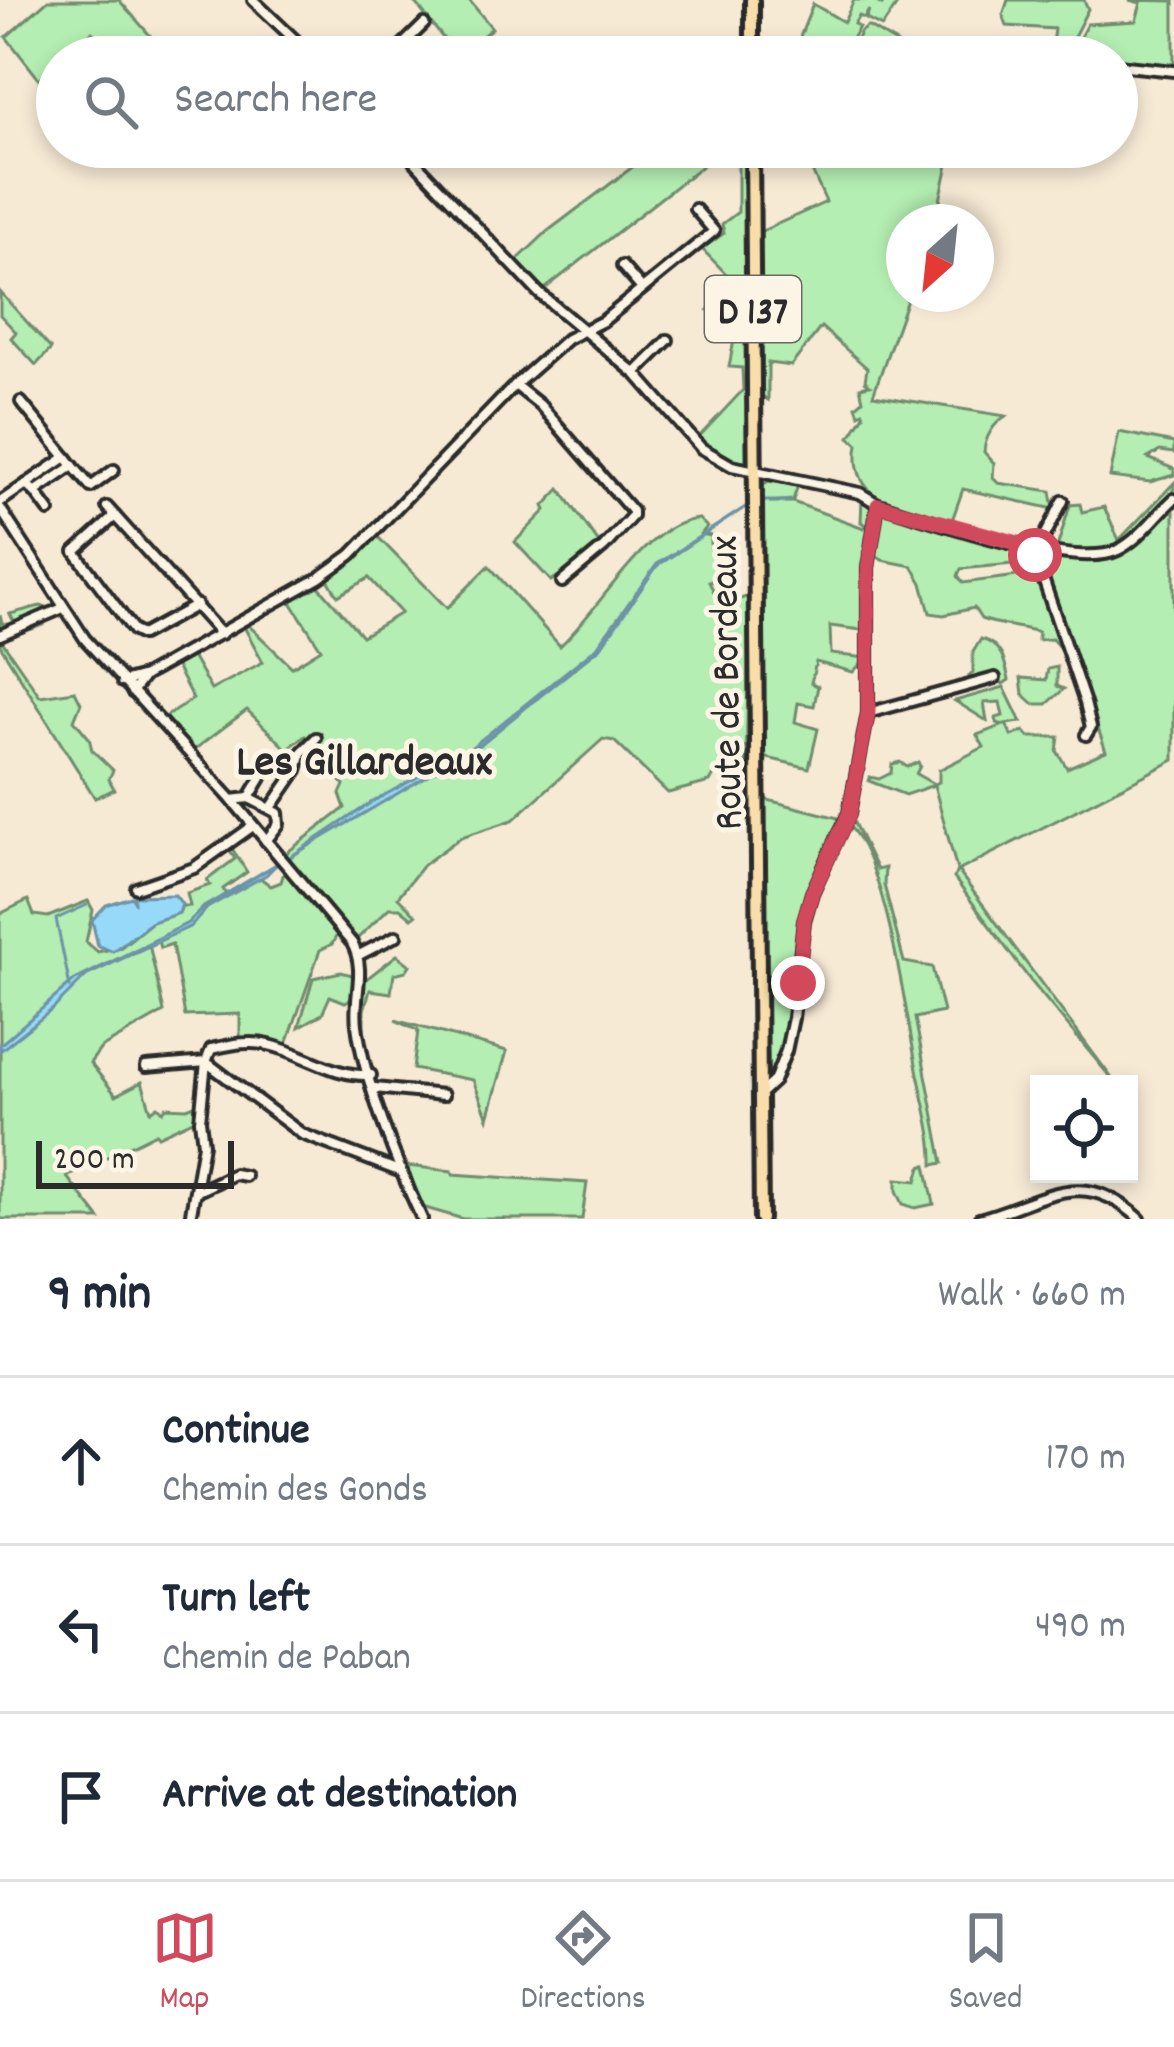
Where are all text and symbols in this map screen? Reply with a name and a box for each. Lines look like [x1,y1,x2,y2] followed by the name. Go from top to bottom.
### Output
[36,36,1138,168] search box
[78,69,144,135] icon: search
[174,70,377,134] text: Search here
[886,204,994,312] north arrow
[705,276,801,342] road number: D 137
[1008,528,1062,582] route start
[697,535,763,831] street label: Route de Bordeaux
[236,733,492,797] district label: Les Gillardeaux
[771,956,825,1010] route end
[1030,1075,1138,1183] map controls
[1030,1075,1138,1183] button: locate
[36,1135,234,1188] scale bar
[54,1138,135,1185] text: 200 m
[48,1261,151,1333] text: 9 min
[938,1270,1126,1325] text: Walk · 660 m
[162,1401,310,1465] text: Continue
[48,1428,114,1494] icon: ahead
[1046,1433,1126,1488] text: 170 m
[162,1465,428,1520] text: Chemin des Gonds
[162,1569,310,1633] text: Turn left
[48,1596,114,1662] icon: left
[1035,1601,1126,1656] text: 490 m
[162,1633,411,1688] text: Chemin de Paban
[48,1764,114,1830] icon: arrive
[162,1765,517,1829] text: Arrive at destination
[152,1905,218,2024] tab: Map
[521,1905,646,2024] tab: Directions
[949,1905,1022,2024] tab: Saved

